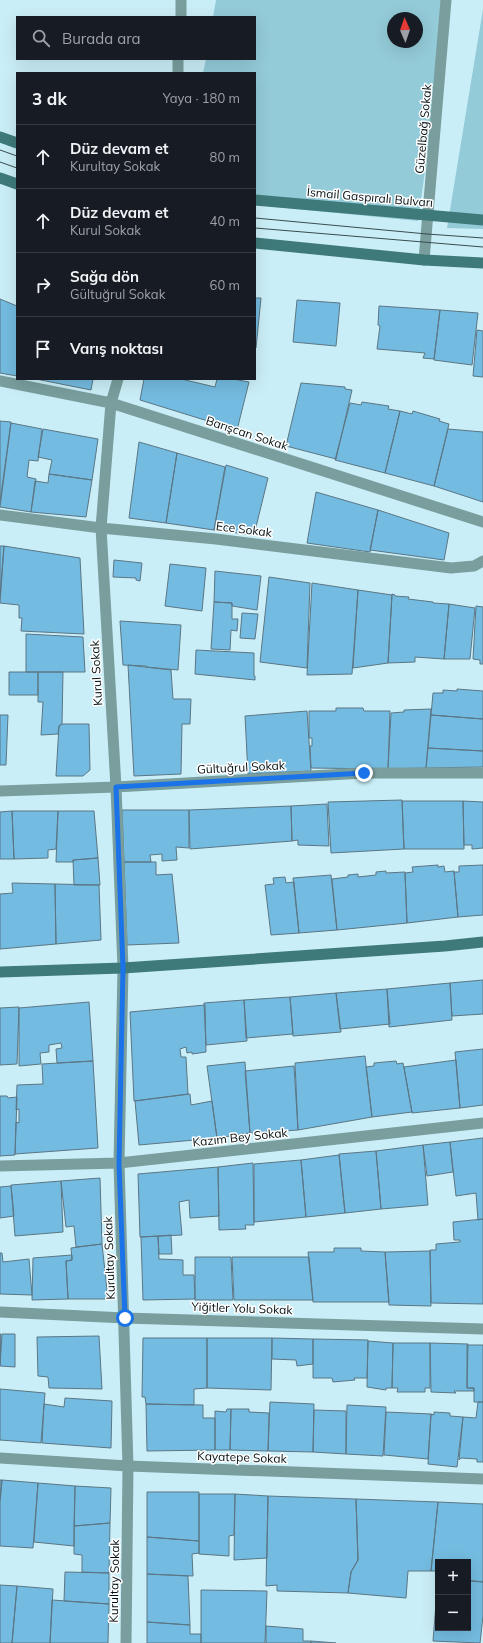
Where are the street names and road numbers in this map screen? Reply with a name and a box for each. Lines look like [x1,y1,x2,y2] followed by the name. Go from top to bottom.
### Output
[412,83,434,174] street label: Güzelbağ Sokak
[306,184,434,210] street label: İsmail Gaspıralı Bulvarı
[204,413,291,454] street label: Barışcan Sokak
[215,518,274,540] street label: Ece Sokak
[87,639,105,706] street label: Kurul Sokak
[197,757,286,777] street label: Gültuğrul Sokak
[192,1124,289,1149] street label: Kazım Bey Sokak
[100,1215,118,1300] street label: Kurultay Sokak
[190,1299,294,1317] street label: Yiğitler Yolu Sokak
[197,1448,288,1466] street label: Kayatepe Sokak
[106,1538,122,1623] street label: Kurultay Sokak

